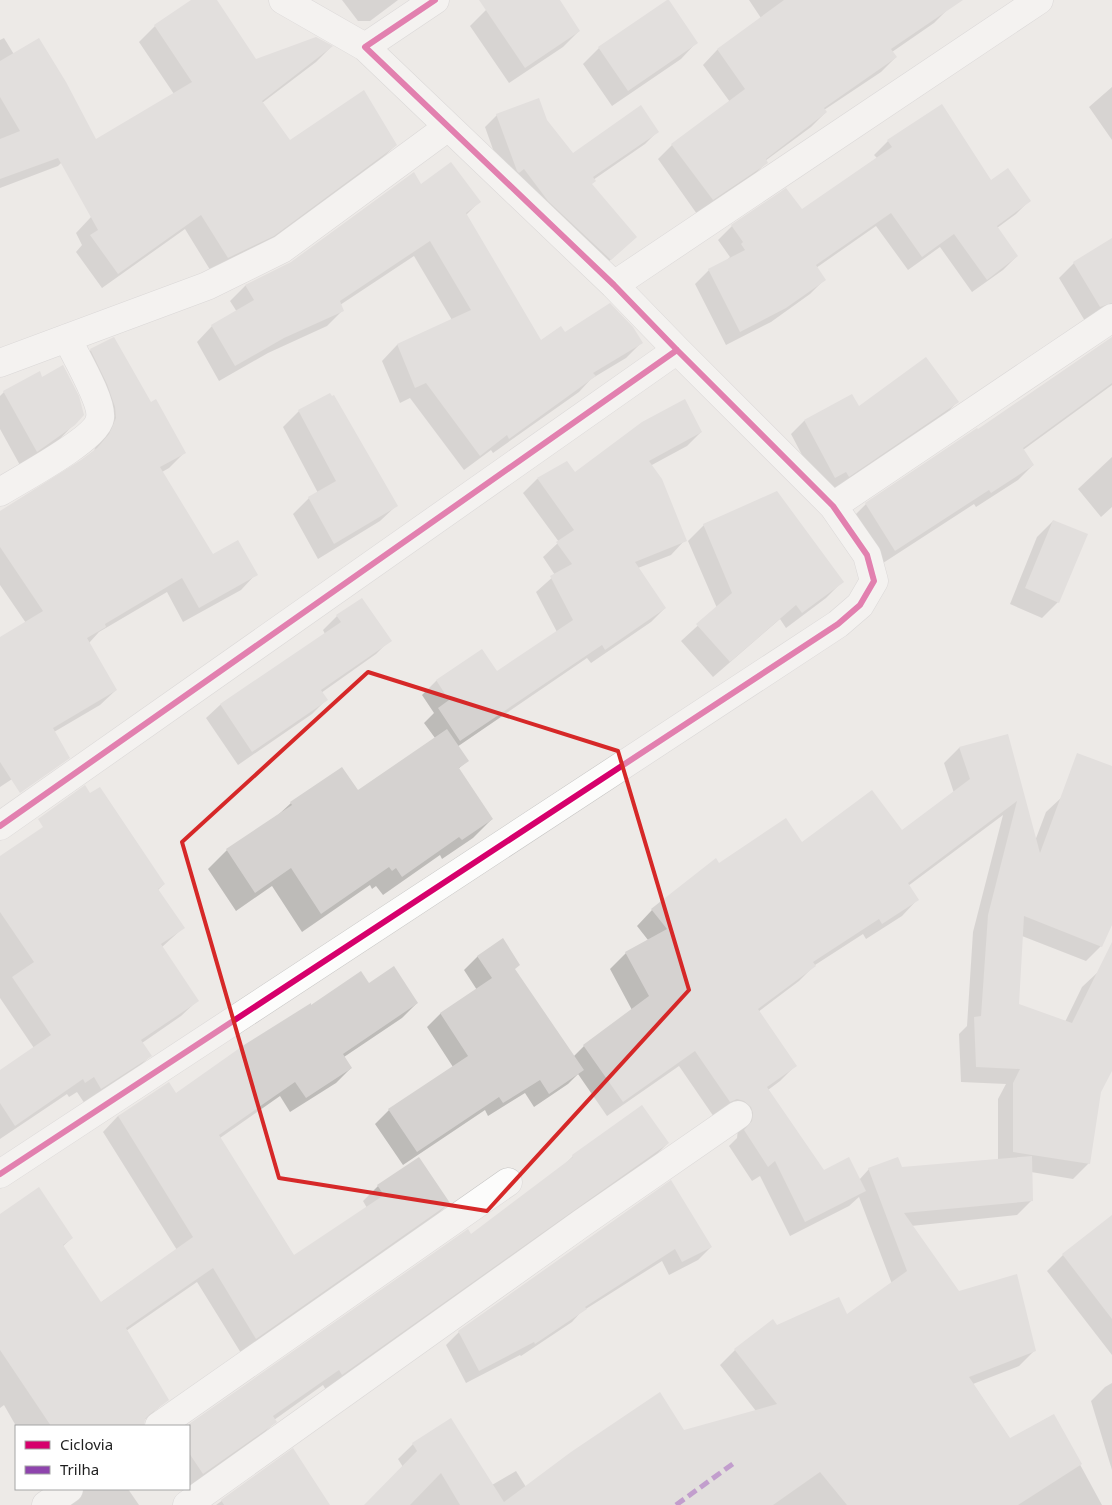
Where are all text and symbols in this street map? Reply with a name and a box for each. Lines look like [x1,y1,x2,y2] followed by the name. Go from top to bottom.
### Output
[15,1425,190,1490] legend
[60,1434,113,1454] text: Ciclovia
[60,1459,99,1479] text: Trilha

